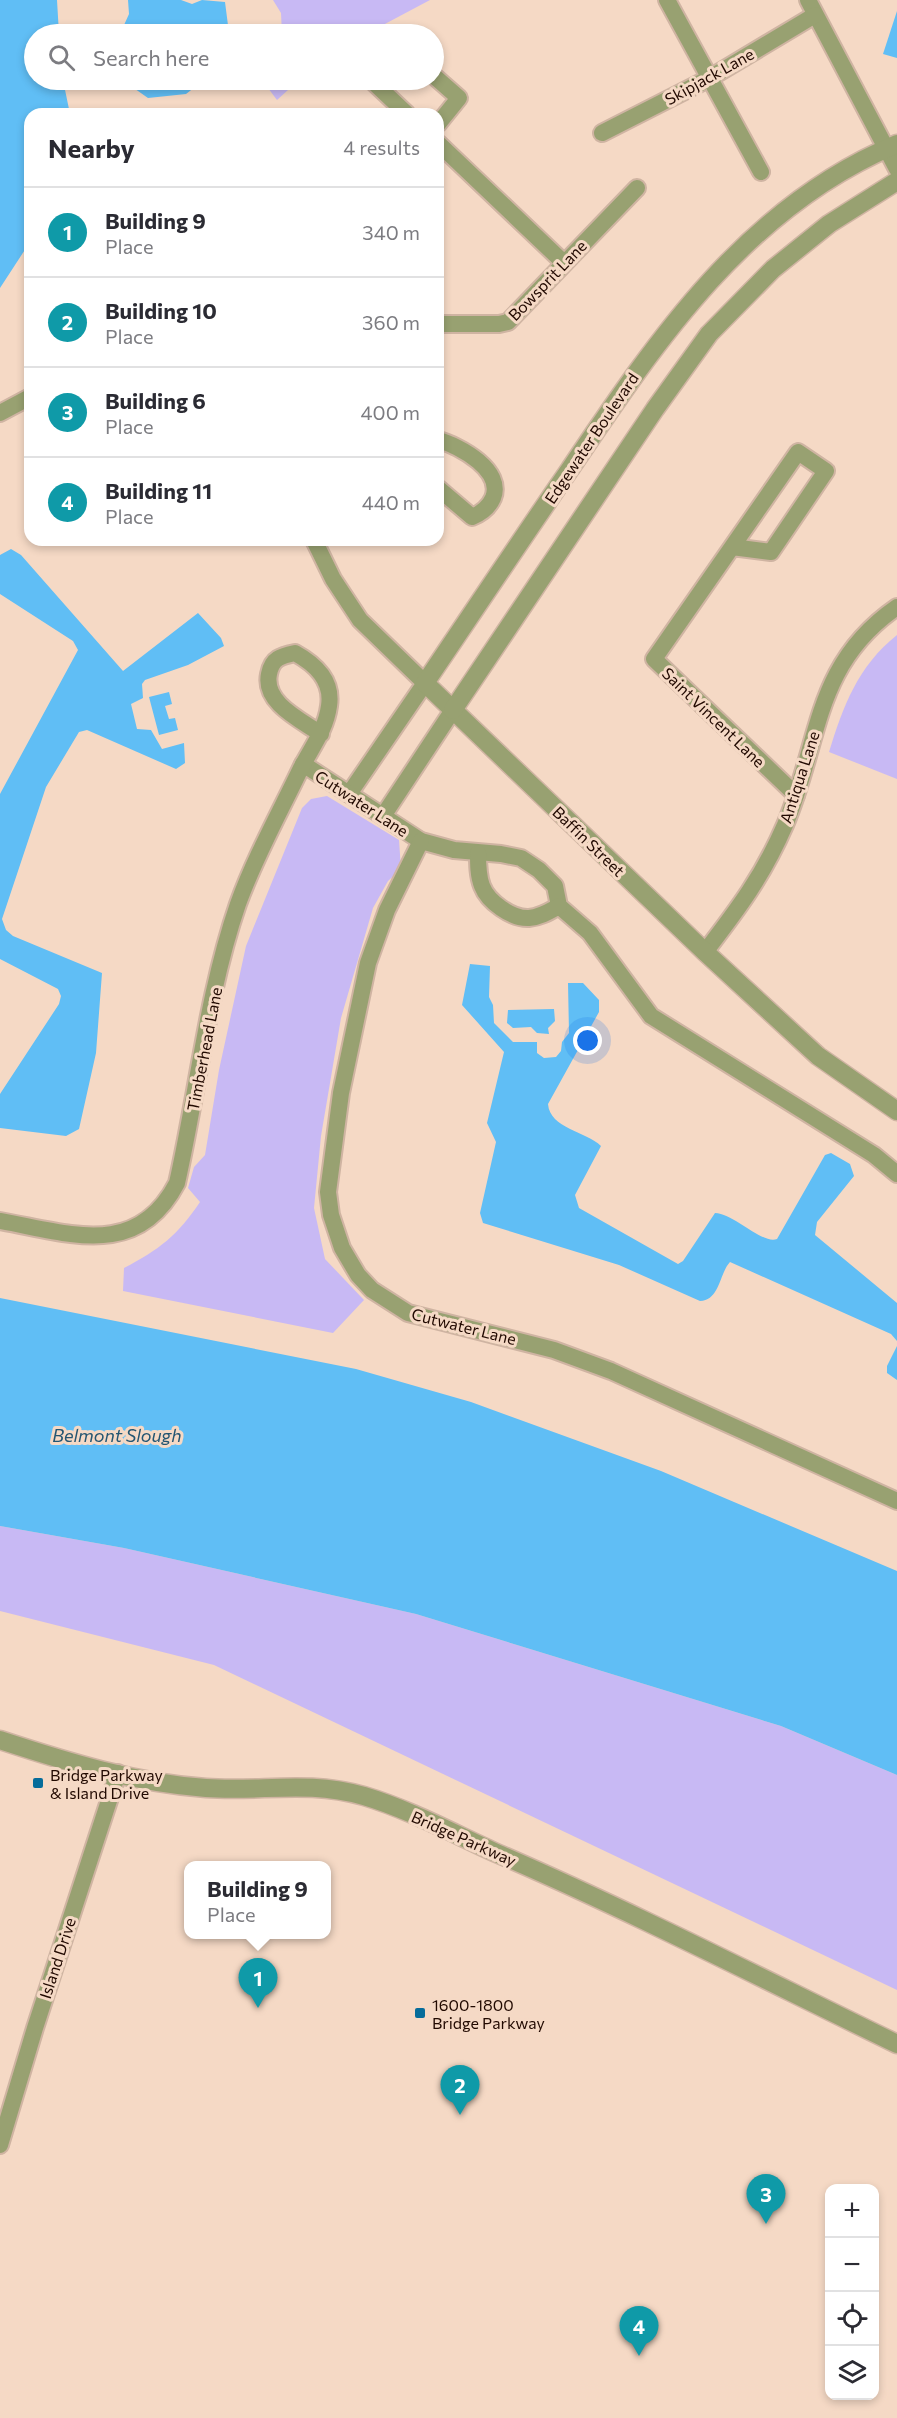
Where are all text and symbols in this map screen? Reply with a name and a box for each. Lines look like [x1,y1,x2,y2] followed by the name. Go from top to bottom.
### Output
[24,24,444,90] search box
[45,41,78,74] icon: search
[93,44,209,71] text: Search here
[661,44,757,108] street label: Skipjack Lane
[48,132,135,163] text: Nearby
[343,135,420,159] text: 4 results
[105,207,206,234] text: Building 9
[63,220,72,244] text: 1
[362,220,420,244] text: 340 m
[105,234,154,258] text: Place
[504,236,590,324] street label: Bowsprit Lane
[105,297,217,324] text: Building 10
[62,310,73,334] text: 2
[362,310,420,334] text: 360 m
[105,324,154,348] text: Place
[540,369,642,507] street label: Edgewater Boulevard
[105,387,206,414] text: Building 6
[62,400,73,424] text: 3
[361,400,420,424] text: 400 m
[105,414,154,438] text: Place
[105,477,212,504] text: Building 11
[61,490,74,514] text: 4
[362,490,420,514] text: 440 m
[105,504,154,528] text: Place
[659,663,769,771] street label: Saint Vincent Lane
[775,729,823,825] street label: Antiqua Lane
[312,766,412,840] street label: Cutwater Lane
[549,802,629,880] street label: Baffin Street
[183,985,225,1113] street label: Timberhead Lane
[573,1026,602,1055] your location
[410,1304,518,1348] street label: Cutwater Lane
[52,1424,182,1446] water label: Belmont Slough
[50,1765,163,1802] place label: Bridge Parkway & Island Drive
[31,1776,45,1790] marker: Bridge Parkway & Island Drive
[409,1806,519,1870] street label: Bridge Parkway
[184,1861,331,1939] popup
[207,1875,308,1902] text: Building 9
[207,1902,256,1926] text: Place
[35,1915,79,2001] street label: Island Drive
[238,1958,278,2008] pin: 1
[432,1995,545,2032] place label: 1600-1800 Bridge Parkway
[413,2006,427,2020] marker: 1600-1800 Bridge Parkway
[440,2066,480,2115] pin: 2
[746,2174,786,2224] pin: 3
[825,2184,879,2400] map controls
[825,2184,879,2238] button: +
[825,2238,879,2292] button: −
[825,2292,879,2346] button: locate
[620,2306,658,2356] pin: 4
[825,2346,879,2400] button: layers

